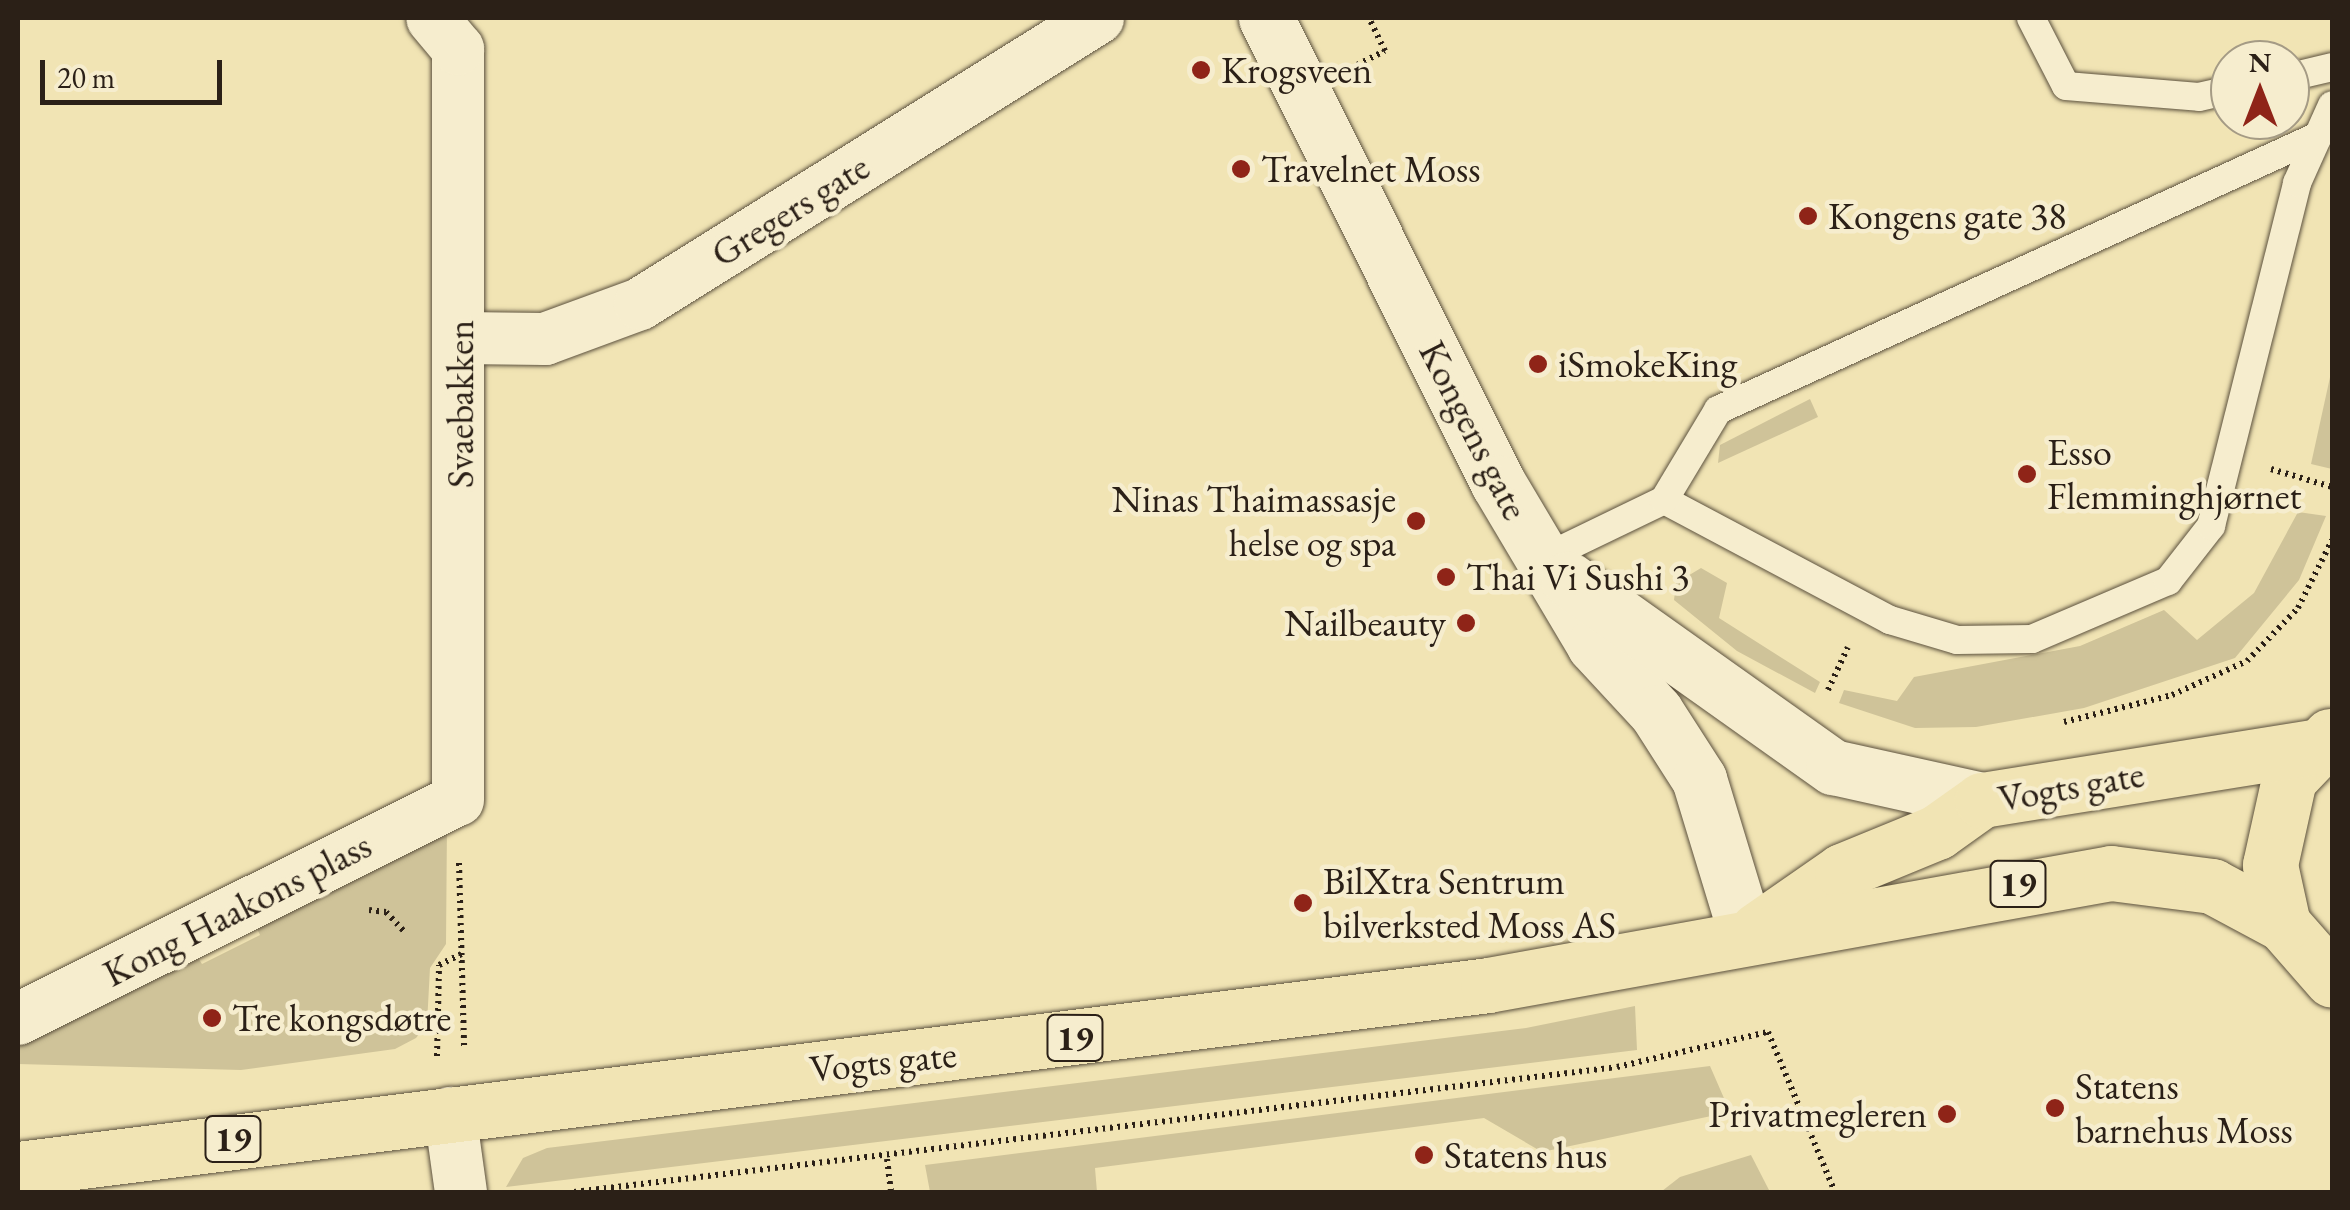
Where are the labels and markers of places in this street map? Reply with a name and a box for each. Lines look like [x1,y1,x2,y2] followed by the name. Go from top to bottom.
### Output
[1221,47,1372,93] place label: Krogsveen
[1190,59,1212,81] marker: Krogsveen
[1261,146,1481,192] place label: Travelnet Moss
[1230,158,1252,180] marker: Travelnet Moss
[1828,193,2067,239] place label: Kongens gate 38
[1797,205,1819,227] marker: Kongens gate 38
[1558,341,1737,387] place label: iSmokeKing
[1527,353,1549,375] marker: iSmokeKing
[2047,429,2302,518] place label: Esso Flemminghjørnet
[2016,463,2038,485] marker: Esso Flemminghjørnet
[1112,476,1396,566] place label: Ninas Thaimassasje helse og spa
[1405,510,1427,532] marker: Ninas Thaimassasje helse og spa
[1466,554,1689,600] place label: Thai Vi Sushi 3
[1435,566,1457,588] marker: Thai Vi Sushi 3
[1284,600,1446,646] place label: Nailbeauty
[1455,612,1477,634] marker: Nailbeauty
[1323,858,1616,948] place label: BilXtra Sentrum bilverksted Moss AS
[1292,892,1314,914] marker: BilXtra Sentrum bilverksted Moss AS
[232,995,451,1041] place label: Tre kongsdøtre
[201,1007,223,1029] marker: Tre kongsdøtre
[2075,1063,2293,1152] place label: Statens barnehus Moss
[1708,1091,1927,1137] place label: Privatmegleren
[2044,1097,2066,1119] marker: Statens barnehus Moss
[1936,1103,1958,1125] marker: Privatmegleren
[1444,1132,1607,1178] place label: Statens hus
[1413,1144,1435,1166] marker: Statens hus

